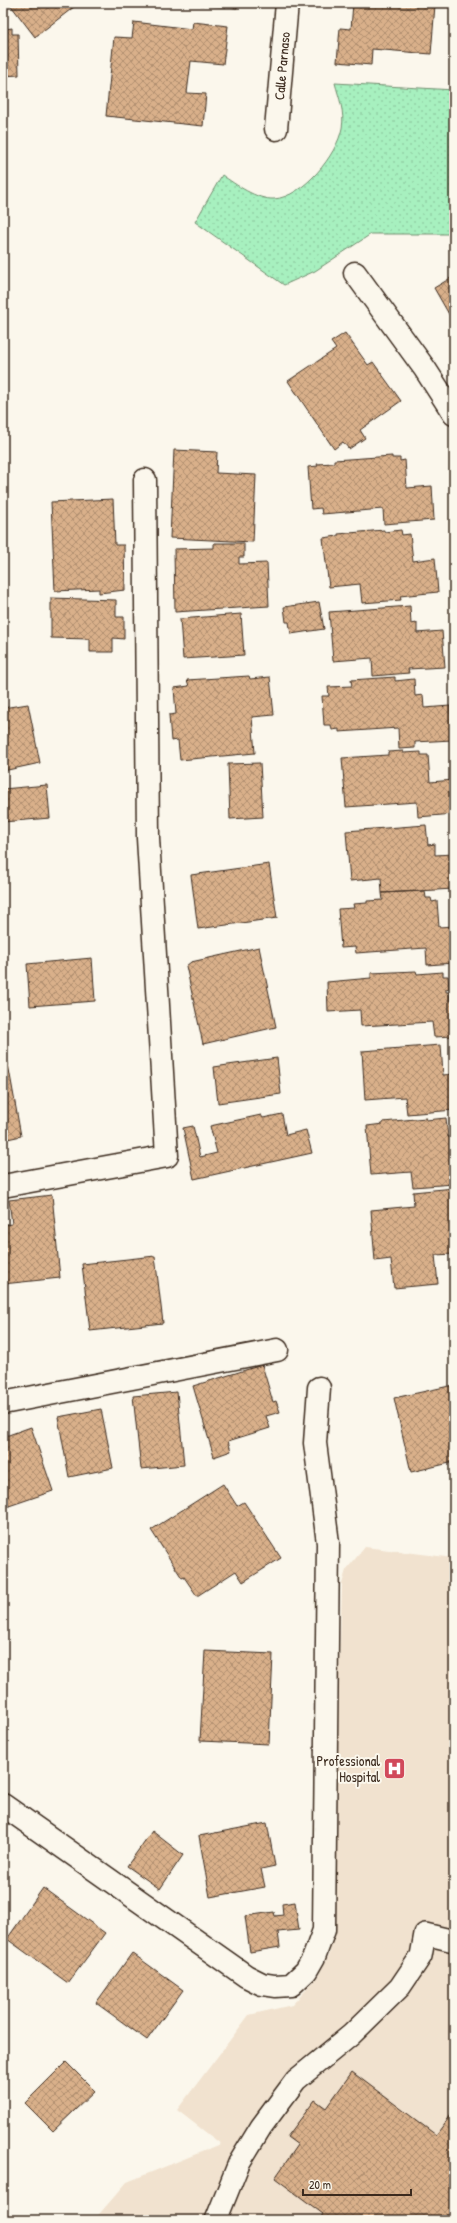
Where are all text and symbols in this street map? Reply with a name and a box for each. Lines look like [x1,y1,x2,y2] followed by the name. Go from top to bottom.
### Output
[269,31,294,101] street label: Calle Parnaso
[317,1751,380,1787] place label: Professional Hospital
[382,1756,408,1782] hospital icon: Professional Hospital
[303,2171,411,2197] scale bar
[309,2176,331,2193] text: 20 m

